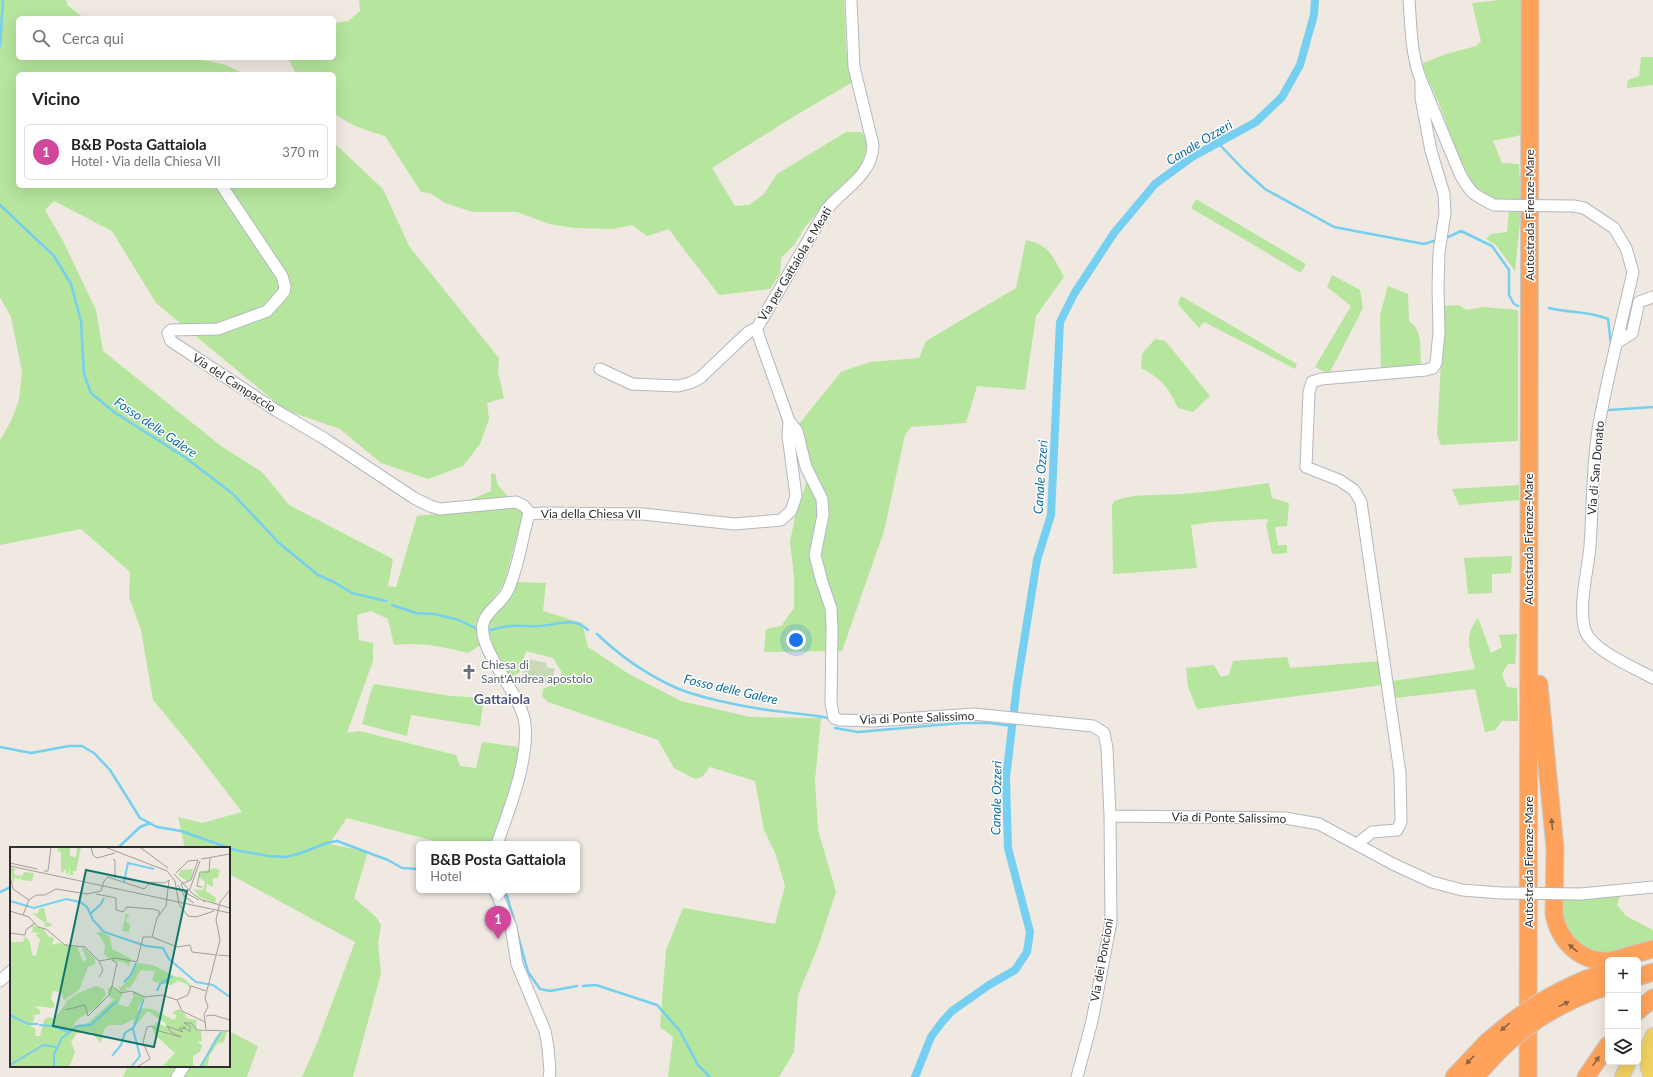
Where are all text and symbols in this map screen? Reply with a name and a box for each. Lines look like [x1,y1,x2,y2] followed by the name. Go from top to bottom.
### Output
[16,16,336,60] search box
[30,27,52,49] icon: search
[62,29,124,47] text: Cerca qui
[32,88,80,109] text: Vicino
[1163,116,1235,168] water label: Canale Ozzeri
[71,135,207,153] text: B&B Posta Gattaiola
[42,144,50,160] text: 1
[282,144,319,160] text: 370 m
[1522,149,1537,281] street label: Autostrada Firenze-Mare
[71,153,221,169] text: Hotel · Via della Chiesa VII
[755,204,835,324] street label: Via per Gattaiola e Meati
[190,350,279,415] street label: Via del Campaccio
[112,393,200,461] water label: Fosso delle Galere
[1584,420,1607,516] street label: Via di San Donato
[1029,439,1051,515] water label: Canale Ozzeri
[1521,473,1536,605] street label: Autostrada Firenze-Mare
[541,506,641,521] street label: Via della Chiesa VII
[786,630,806,650] your location
[481,657,593,686] place label: Chiesa di Sant'Andrea apostolo
[460,663,478,681] church icon: Chiesa di Sant'Andrea apostolo
[682,670,780,708] water label: Fosso delle Galere
[474,690,530,707] district label: Gattaiola
[859,708,975,727] street label: Via di Ponte Salissimo
[987,761,1005,835] water label: Canale Ozzeri
[1521,796,1536,928] street label: Autostrada Firenze-Mare
[1172,809,1287,826] street label: Via di Ponte Salissimo
[1549,818,1556,830] one-way arrow
[416,841,580,893] popup
[10,847,230,1067] inset map
[430,850,566,868] text: B&B Posta Gattaiola
[430,868,462,884] text: Hotel
[485,906,511,939] pin: 1
[1087,917,1116,1003] street label: Via dei Poncioni
[1567,943,1578,952] one-way arrow
[1605,957,1641,1065] map controls
[1605,957,1641,993] button: +
[1605,993,1641,1029] button: −
[1559,1001,1570,1007] one-way arrow
[1500,1023,1510,1032] one-way arrow
[1605,1029,1641,1065] button: layers
[1465,1055,1475,1065] one-way arrow
[1592,1055,1600,1066] one-way arrow

